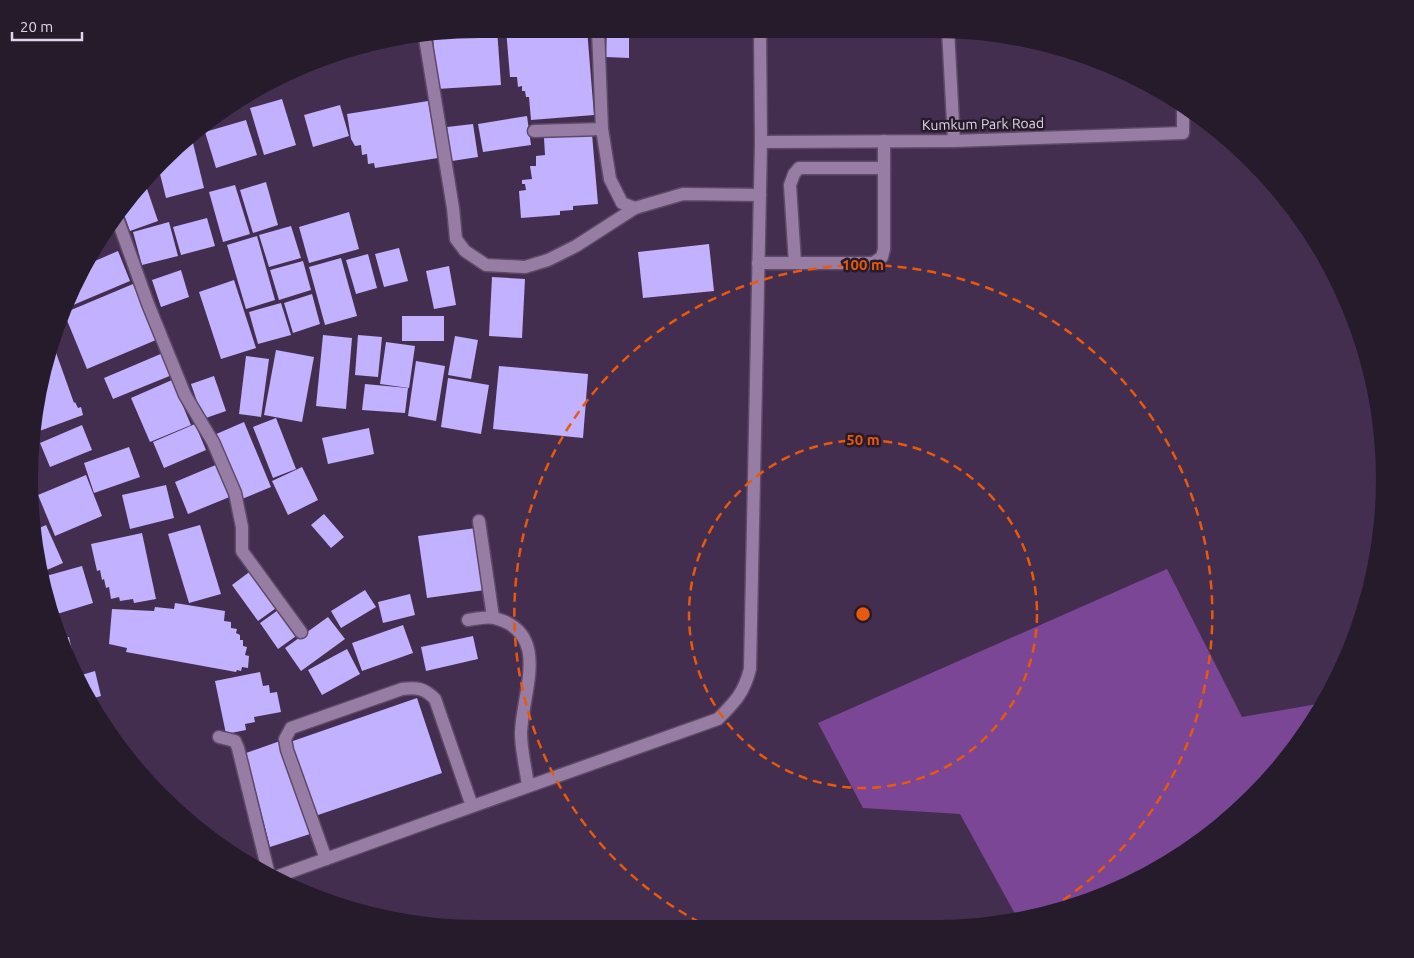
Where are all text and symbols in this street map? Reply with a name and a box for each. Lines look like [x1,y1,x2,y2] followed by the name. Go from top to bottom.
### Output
[12,10,82,42] scale bar
[20,18,53,35] text: 20 m
[922,115,1044,133] street label: Kumkum Park Road
[842,256,884,273] text: 100 m
[846,431,880,448] text: 50 m
[854,605,872,623] centre of rings

